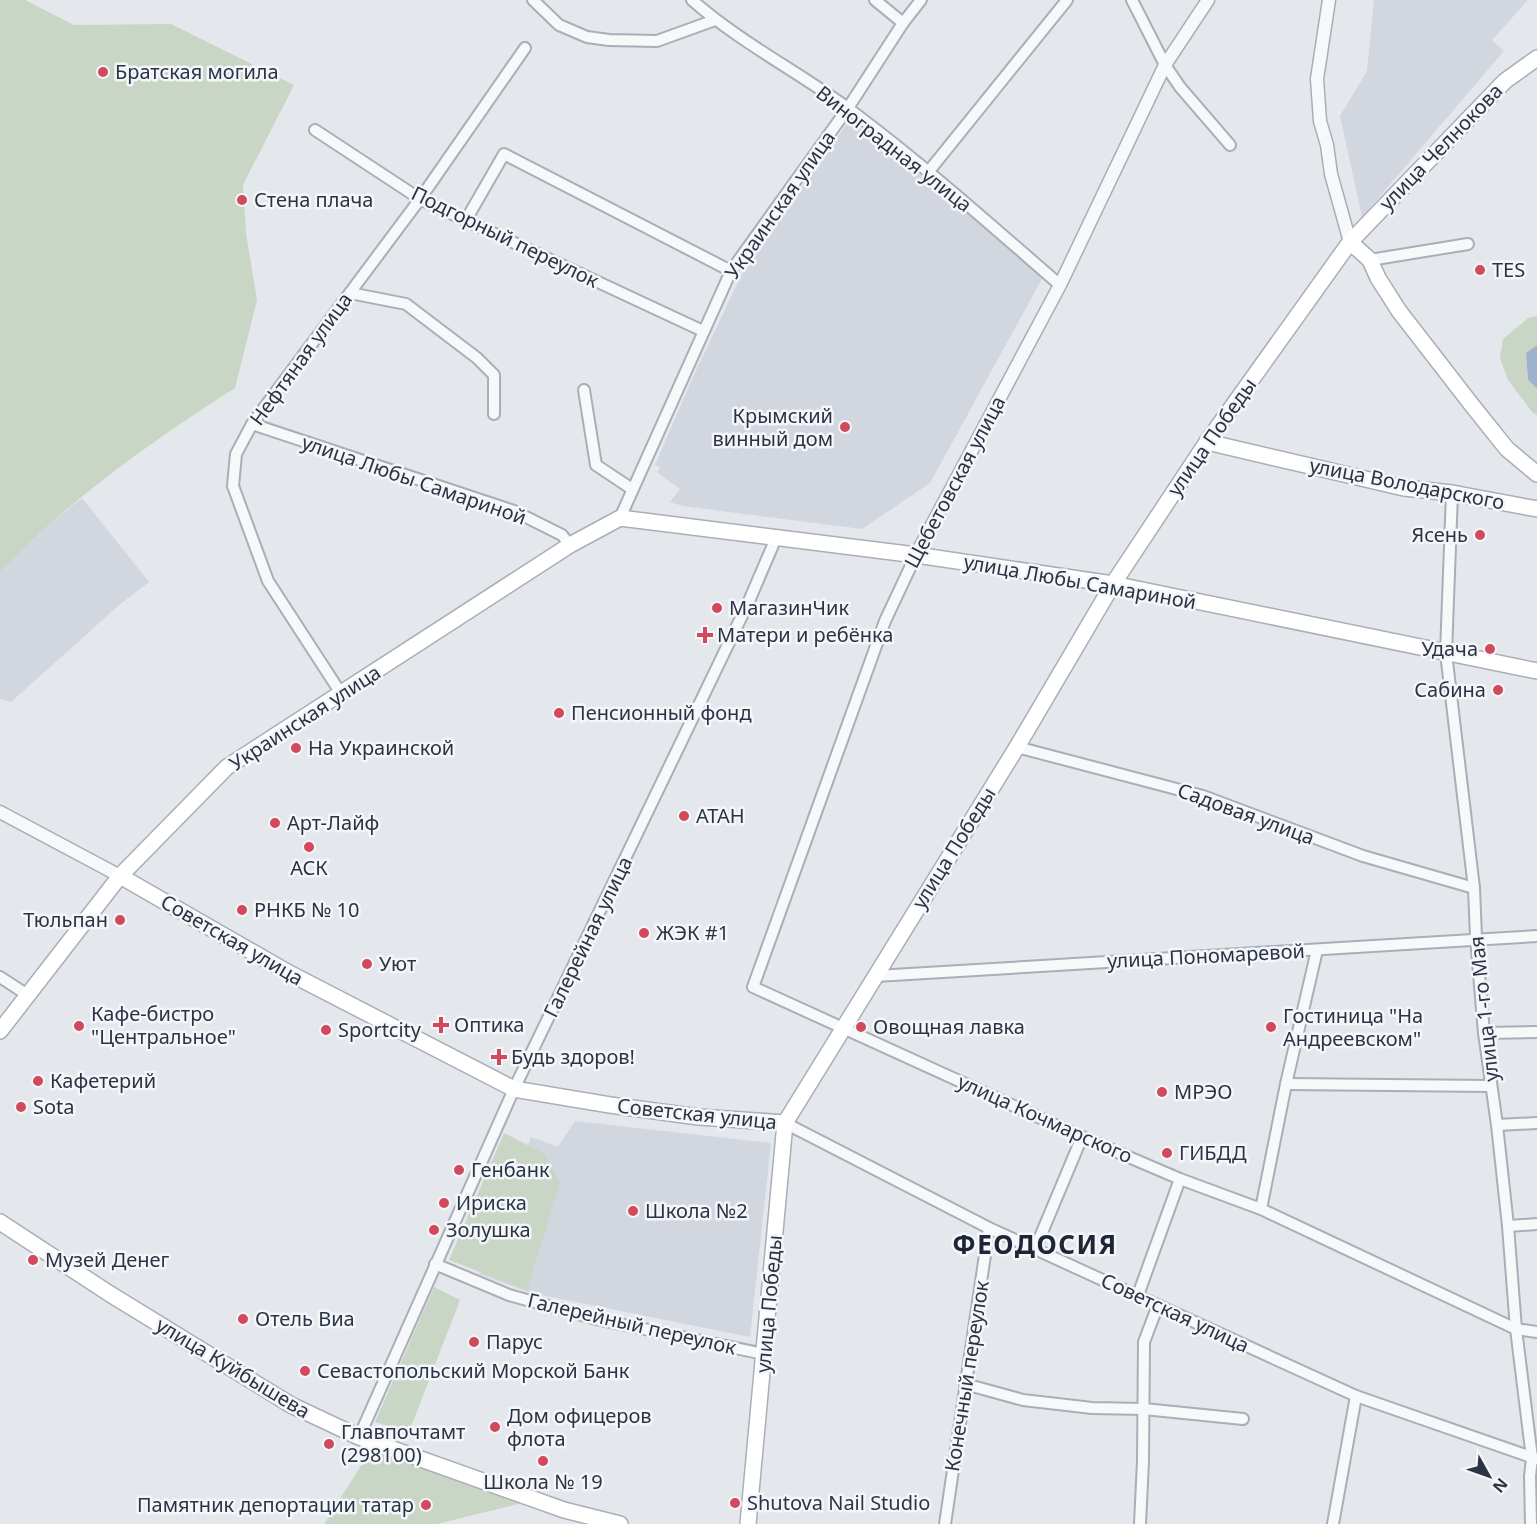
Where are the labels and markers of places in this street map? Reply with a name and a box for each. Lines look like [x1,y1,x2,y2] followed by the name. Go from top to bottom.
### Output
[115,58,279,85] place label: Братская могила
[96,65,110,79] marker: Братская могила
[254,186,373,213] place label: Стена плача
[235,193,249,207] marker: Стена плача
[1492,256,1525,283] place label: TES
[1473,263,1487,277] marker: TES
[713,402,833,452] place label: Крымский винный дом
[838,420,852,434] marker: Крымский винный дом
[1411,521,1468,548] place label: Ясень
[1473,528,1487,542] marker: Ясень
[729,594,849,621] place label: МагазинЧик
[710,601,724,615] marker: МагазинЧик
[717,621,893,648] place label: Матери и ребёнка
[698,628,712,642] marker: Матери и ребёнка
[1422,635,1478,662] place label: Удача
[1483,642,1497,656] marker: Удача
[1414,676,1486,703] place label: Сабина
[1491,683,1505,697] marker: Сабина
[571,699,752,726] place label: Пенсионный фонд
[552,706,566,720] marker: Пенсионный фонд
[308,734,454,761] place label: На Украинской
[289,741,303,755] marker: На Украинской
[696,802,745,829] place label: АТАН
[287,809,379,836] place label: Арт-Лайф
[677,809,691,823] marker: АТАН
[268,816,282,830] marker: Арт-Лайф
[302,840,316,854] marker: АСК
[290,854,328,881] place label: АСК
[254,896,359,923] place label: РНКБ № 10
[235,903,249,917] marker: РНКБ № 10
[23,906,108,933] place label: Тюльпан
[113,913,127,927] marker: Тюльпан
[656,919,729,946] place label: ЖЭК #1
[637,926,651,940] marker: ЖЭК #1
[379,950,416,977] place label: Уют
[360,957,374,971] marker: Уют
[91,1000,236,1050] place label: Кафе‐бистро "Центральное"
[1283,1002,1423,1052] place label: Гостиница "На Андреевском"
[454,1011,524,1038] place label: Оптика
[873,1013,1025,1040] place label: Овощная лавка
[338,1016,422,1043] place label: Sportcity
[432,1016,450,1034] marker: Оптика
[72,1019,86,1033] marker: Кафе‐бистро "Центральное"
[854,1020,868,1034] marker: Овощная лавка
[1264,1020,1278,1034] marker: Гостиница "На Андреевском"
[319,1023,333,1037] marker: Sportcity
[511,1043,635,1070] place label: Будь здоров!
[492,1050,506,1064] marker: Будь здоров!
[50,1067,156,1094] place label: Кафетерий
[31,1074,45,1088] marker: Кафетерий
[1174,1078,1232,1105] place label: МРЭО
[1155,1085,1169,1099] marker: МРЭО
[33,1093,75,1120] place label: Sota
[14,1100,28,1114] marker: Sota
[1179,1139,1247,1166] place label: ГИБДД
[1160,1146,1174,1160] marker: ГИБДД
[471,1156,550,1183] place label: Генбанк
[452,1163,466,1177] marker: Генбанк
[456,1189,527,1216] place label: Ириска
[437,1196,451,1210] marker: Ириска
[645,1197,748,1224] place label: Школа №2
[626,1204,640,1218] marker: Школа №2
[446,1216,531,1243] place label: Золушка
[427,1223,441,1237] marker: Золушка
[45,1246,170,1273] place label: Музей Денег
[26,1253,40,1267] marker: Музей Денег
[255,1305,355,1332] place label: Отель Виа
[236,1312,250,1326] marker: Отель Виа
[486,1328,543,1355] place label: Парус
[467,1335,481,1349] marker: Парус
[317,1357,630,1384] place label: Севастопольский Морской Банк
[298,1364,312,1378] marker: Севастопольский Морской Банк
[507,1402,652,1452] place label: Дом офицеров флота
[341,1418,465,1468] place label: Главпочтамт (298100)
[488,1420,502,1434] marker: Дом офицеров флота
[322,1437,336,1451] marker: Главпочтамт (298100)
[536,1454,550,1468] marker: Школа № 19
[483,1468,603,1495] place label: Школа № 19
[747,1489,930,1516] place label: Shutova Nail Studio
[137,1491,414,1518] place label: Памятник депортации татар
[728,1496,742,1510] marker: Shutova Nail Studio
[419,1498,433,1512] marker: Памятник депортации татар

